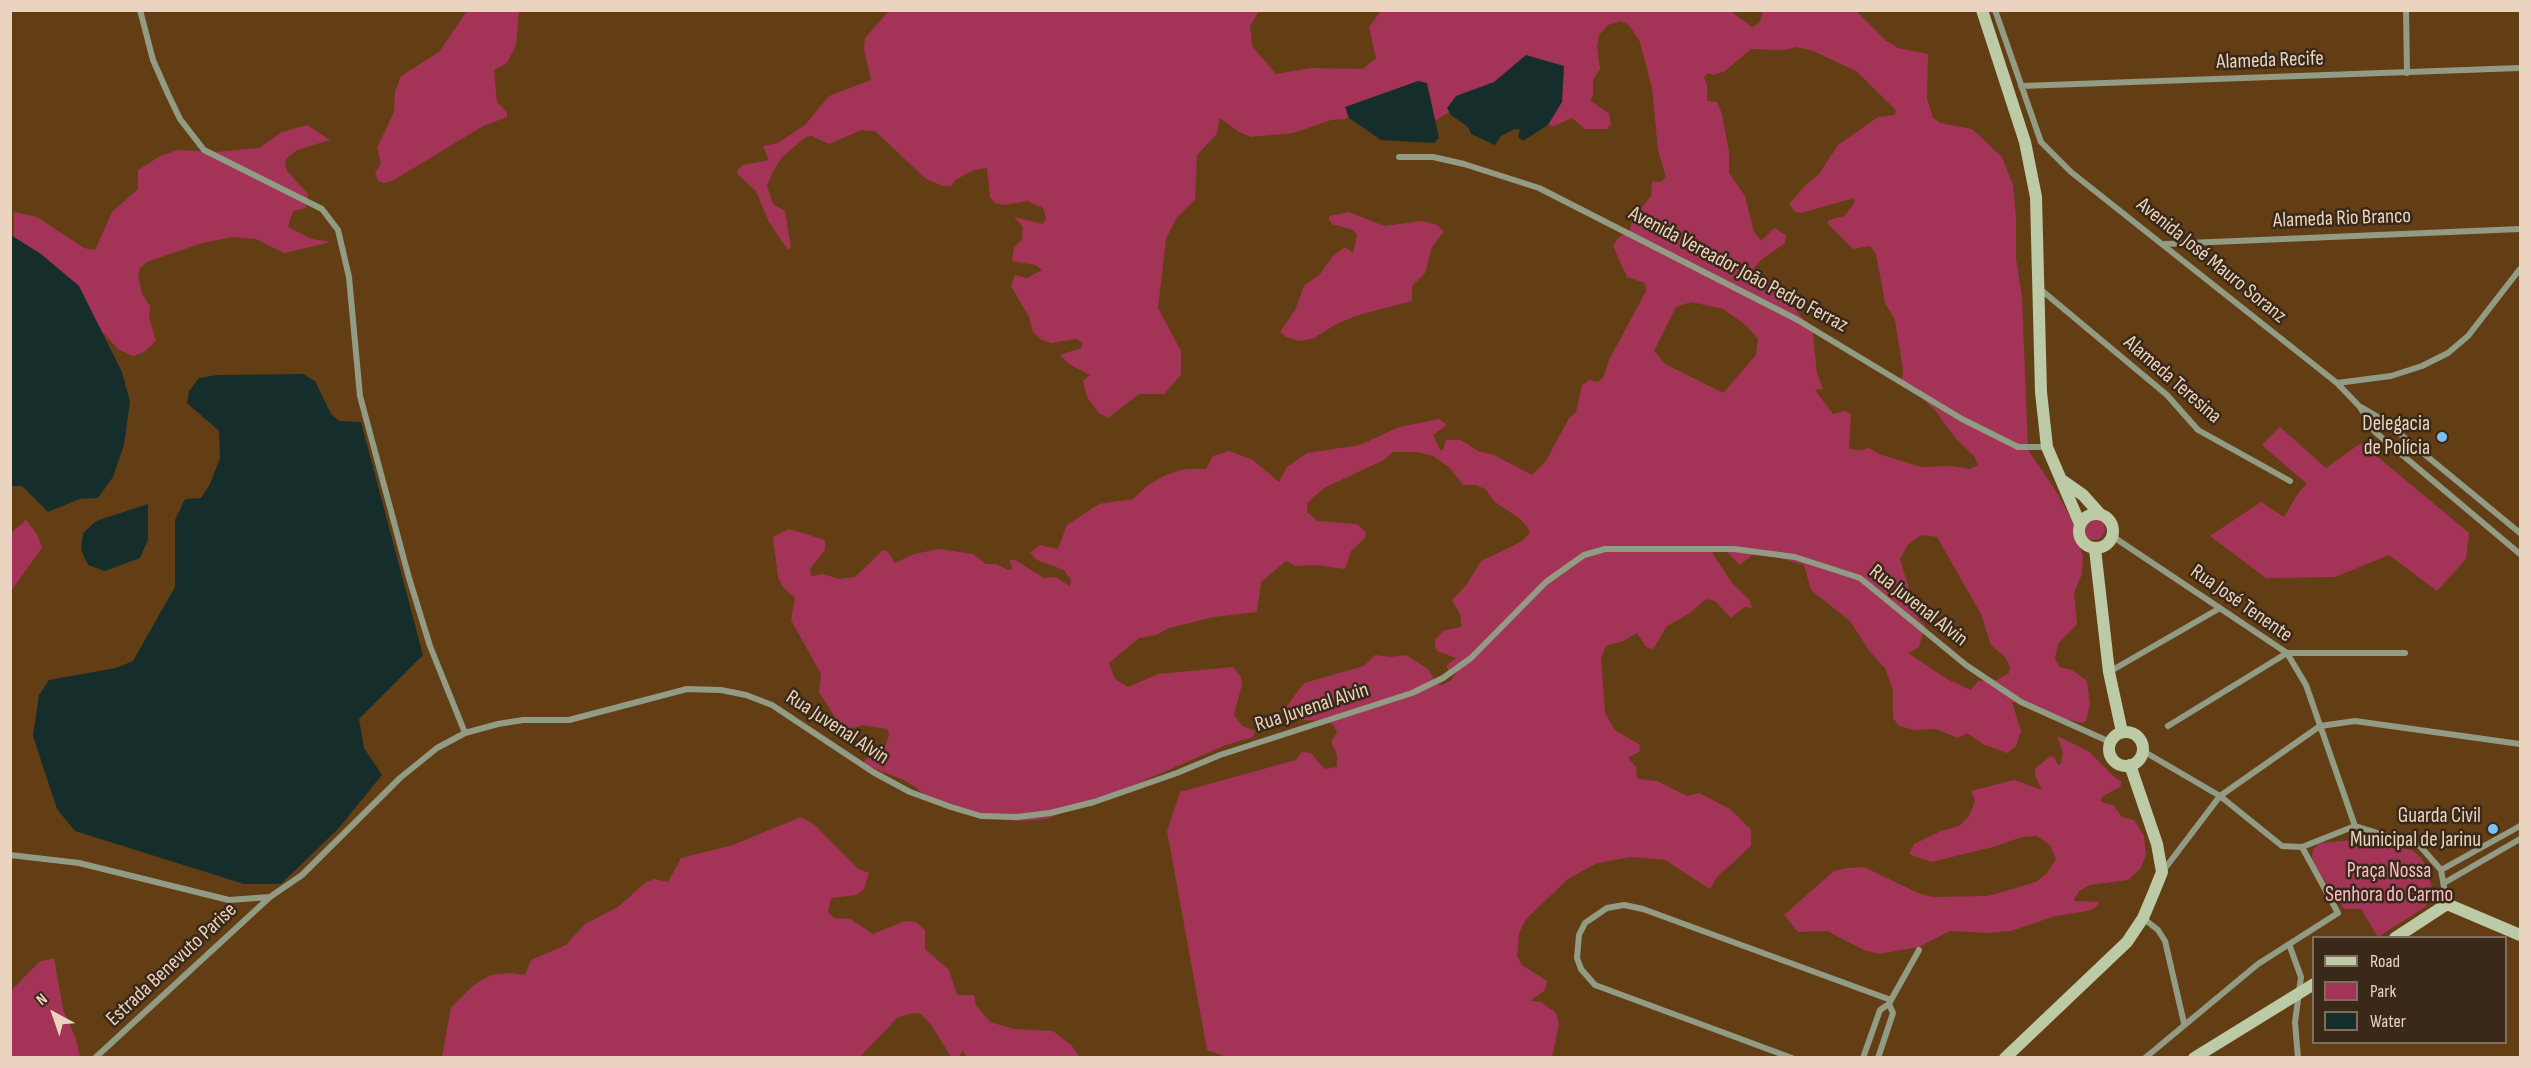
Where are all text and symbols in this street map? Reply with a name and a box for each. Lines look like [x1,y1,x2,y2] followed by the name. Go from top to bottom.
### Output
[2216,47,2324,75] street label: Alameda Recife
[2131,193,2291,329] street label: Avenida José Mauro Soranz
[1624,201,1852,339] street label: Avenida Vereador João Pedro Ferraz
[2273,204,2411,234] street label: Alameda Rio Branco
[2118,331,2226,429] street label: Alameda Teresina
[2362,412,2430,462] place label: Delegacia de Polícia
[2435,430,2449,444] marker: Delegacia de Polícia
[1864,560,1972,652] street label: Rua Juvenal Alvin
[2185,560,2297,648] street label: Rua José Tenente
[1252,678,1372,738] street label: Rua Juvenal Alvin
[781,685,893,771] street label: Rua Juvenal Alvin
[2350,804,2481,854] place label: Guarda Civil Municipal de Jarinu
[2486,822,2500,836] marker: Guarda Civil Municipal de Jarinu
[2325,859,2453,909] park label: Praça Nossa Senhora do Carmo
[101,898,243,1032] street label: Estrada Benevuto Parise
[2312,936,2507,1044] legend
[2370,951,2400,972] text: Road
[2370,981,2396,1002] text: Park
[24,984,84,1044] north arrow
[33,990,51,1010] text: N
[2370,1011,2406,1032] text: Water

